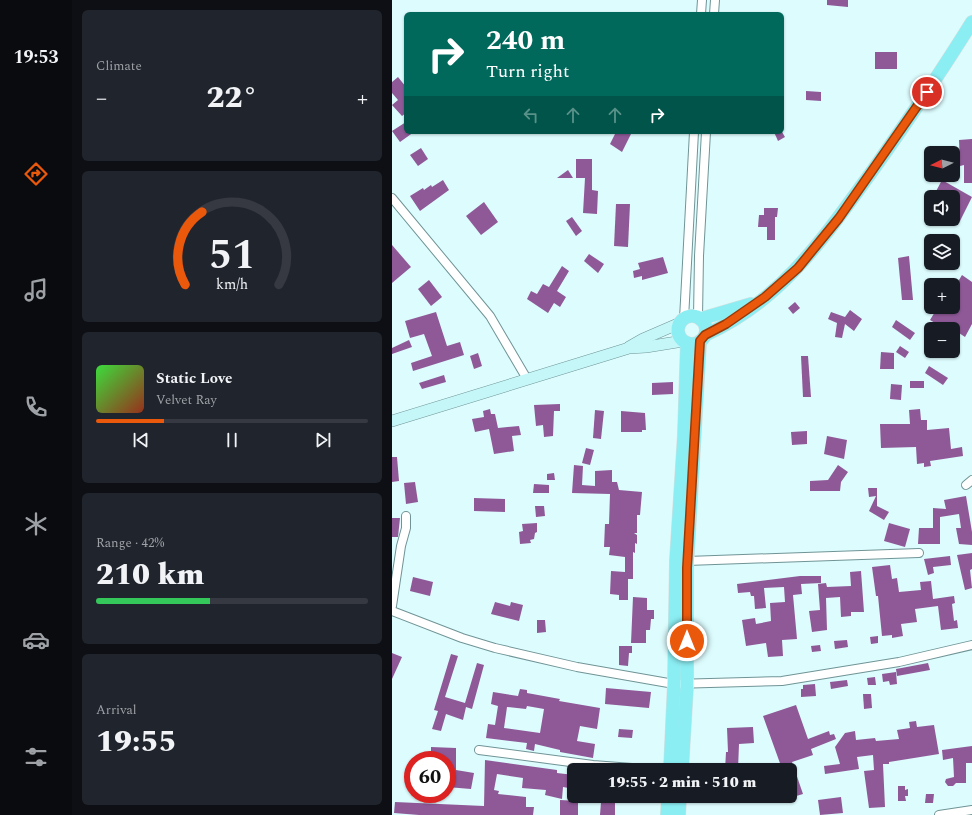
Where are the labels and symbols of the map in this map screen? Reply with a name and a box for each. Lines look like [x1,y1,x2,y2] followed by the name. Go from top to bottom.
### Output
[910,75,944,109] pin
[924,146,960,182] north arrow
[666,620,708,662] position arrow
[404,751,456,803] speed limit sign: 60

